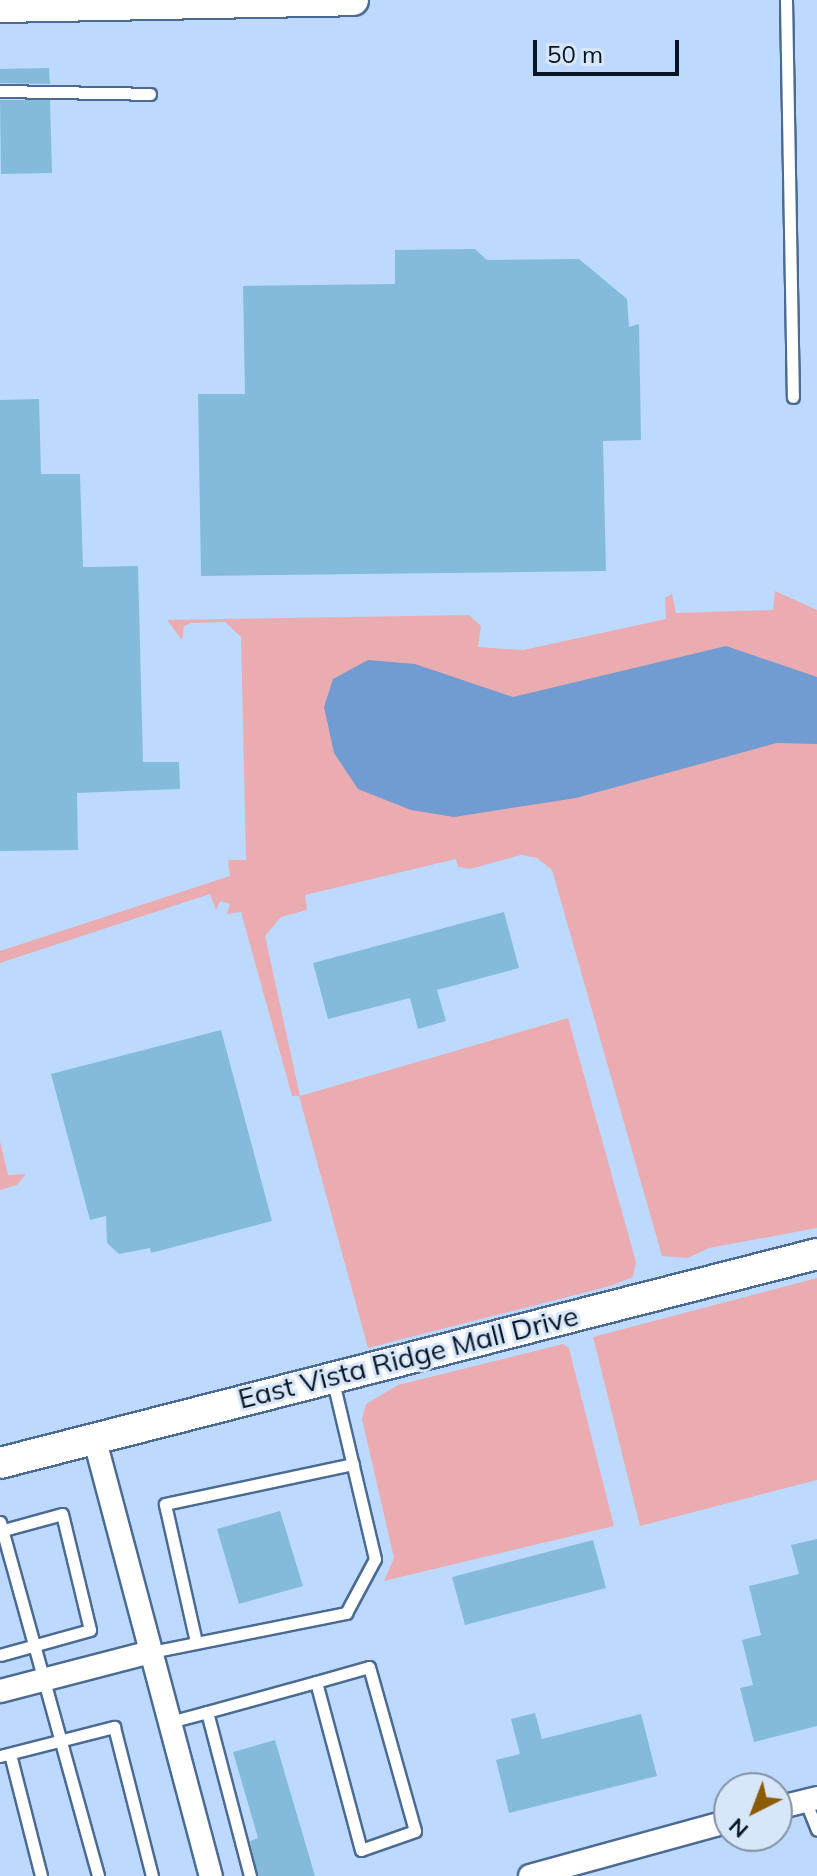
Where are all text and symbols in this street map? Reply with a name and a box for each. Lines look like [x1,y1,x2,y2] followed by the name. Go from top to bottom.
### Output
[537,24,683,74] scale bar
[547,39,603,69] text: 50 m
[235,1298,581,1416] street label: East Vista Ridge Mall Drive
[713,1772,793,1852] north arrow
[723,1812,754,1844] text: N

